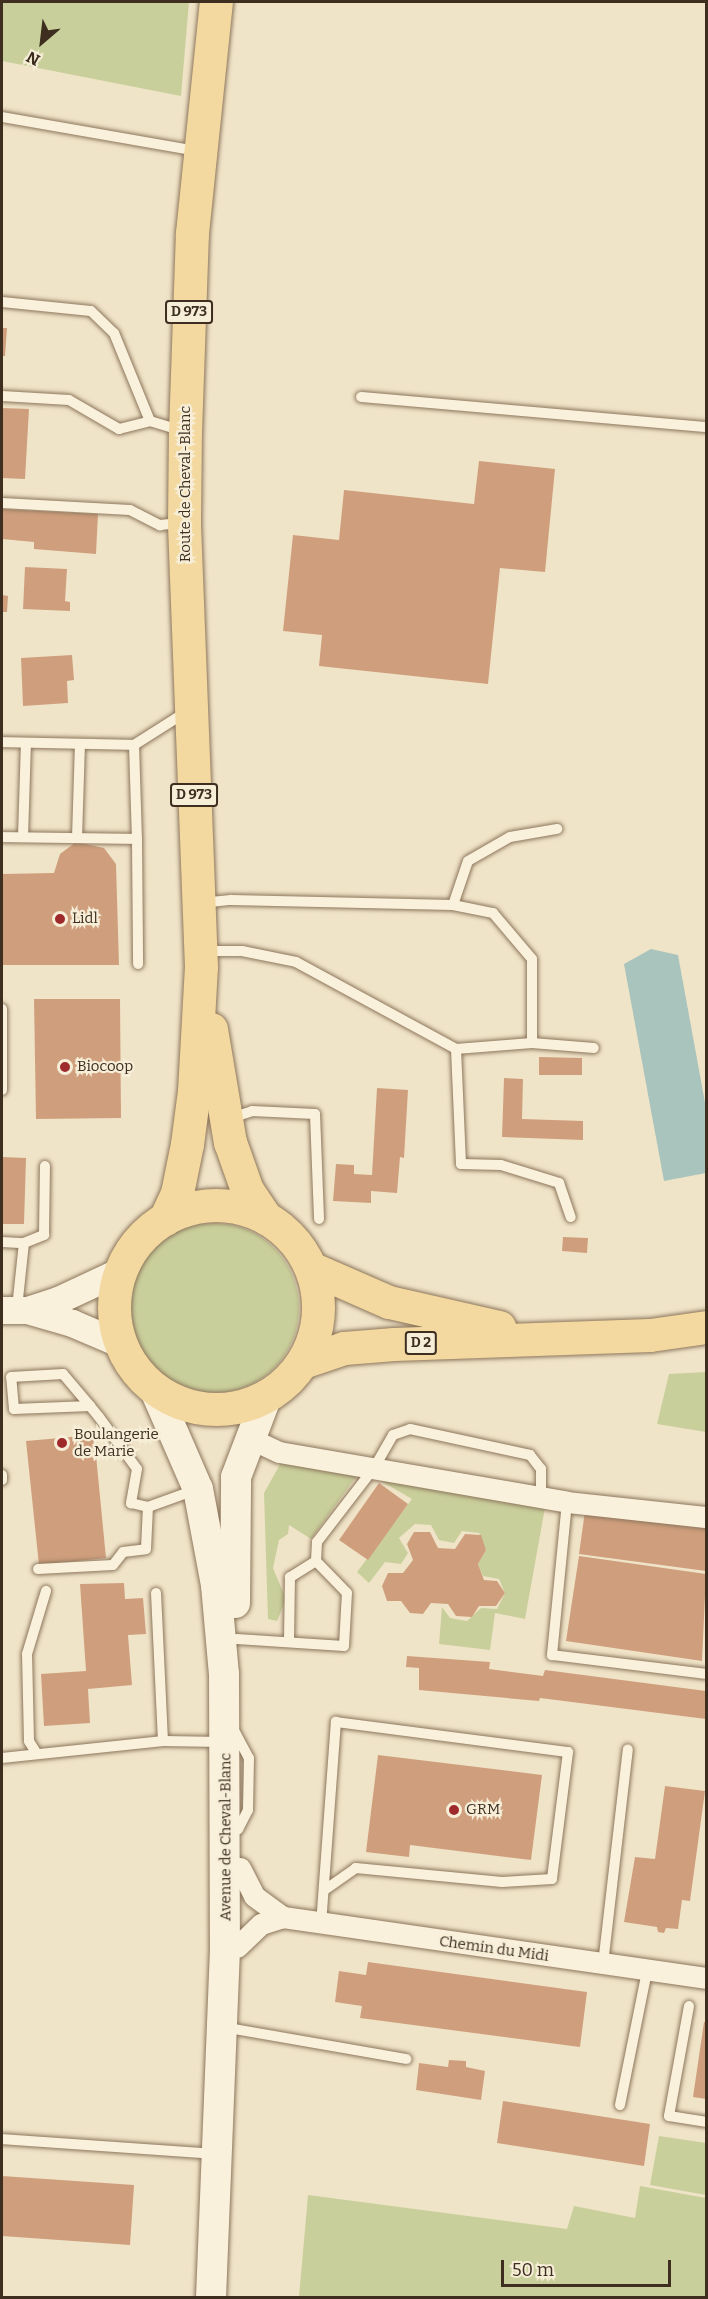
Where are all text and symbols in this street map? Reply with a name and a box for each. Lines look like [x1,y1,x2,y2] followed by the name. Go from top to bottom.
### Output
[12,12,72,72] north arrow
[23,47,43,70] text: N
[165,301,213,323] road number: D 973
[177,406,195,562] street label: Route de Cheval-Blanc
[170,784,218,806] road number: D 973
[72,910,98,928] place label: Lidl
[53,912,67,926] marker: Lidl
[77,1058,133,1076] place label: Biocoop
[58,1060,72,1074] marker: Biocoop
[404,1332,438,1354] road number: D 2
[74,1425,159,1460] place label: Boulangerie de Marie
[55,1436,69,1450] marker: Boulangerie de Marie
[217,1753,235,1921] street label: Avenue de Cheval-Blanc
[466,1801,500,1819] place label: GRM
[447,1803,461,1817] marker: GRM
[438,1932,550,1966] street label: Chemin du Midi
[504,2248,674,2286] scale bar
[512,2259,554,2281] text: 50 m

